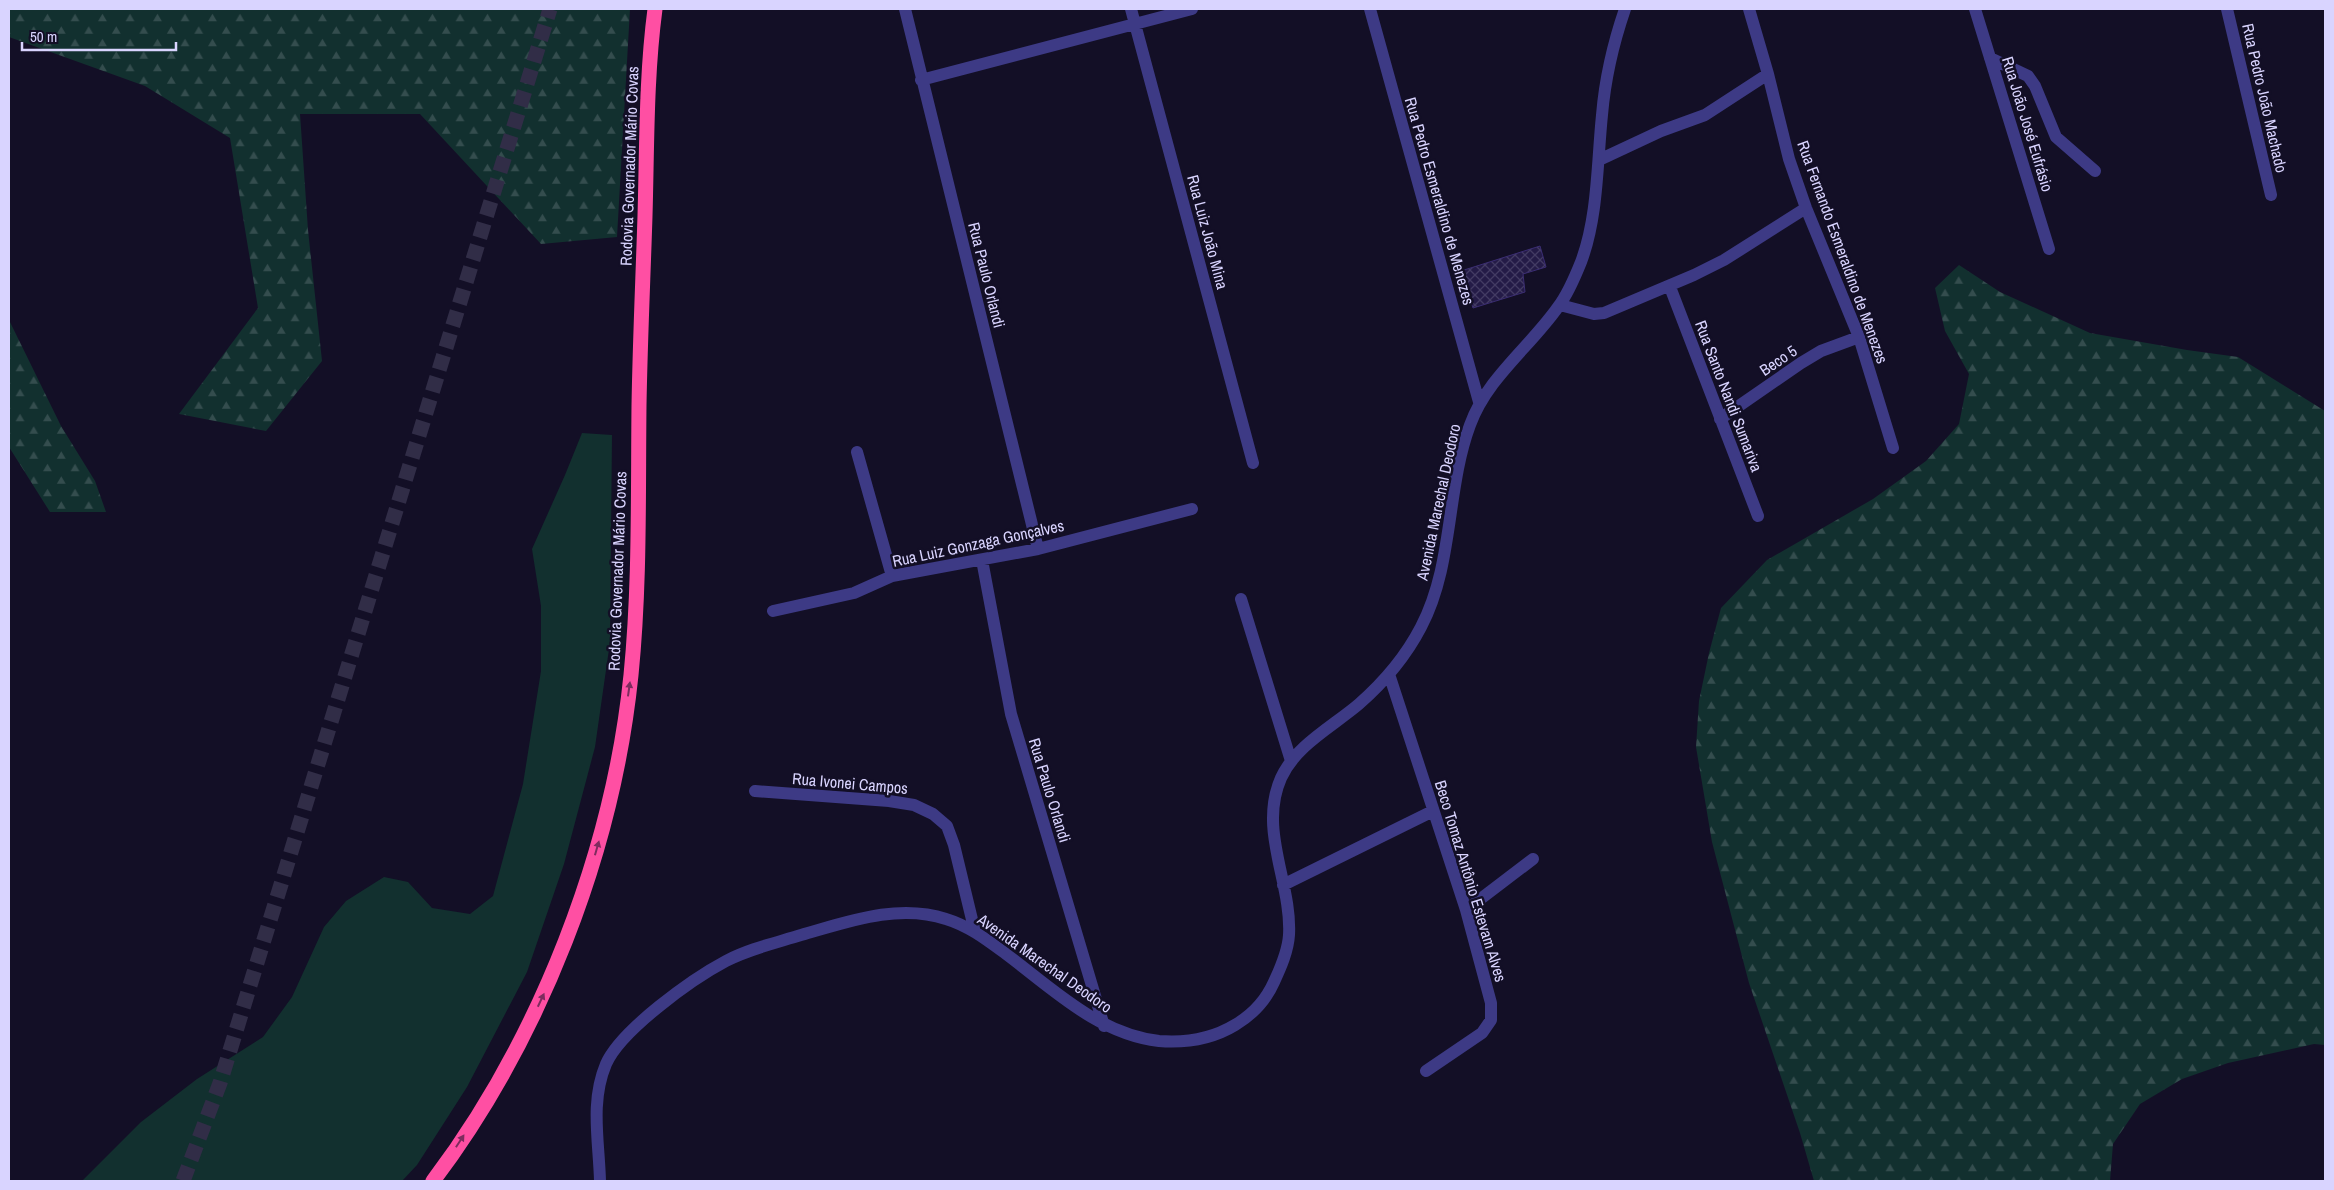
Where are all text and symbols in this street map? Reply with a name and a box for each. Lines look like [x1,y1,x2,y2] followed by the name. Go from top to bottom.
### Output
[22,20,176,52] scale bar
[2237,21,2293,175] street label: Rua Pedro João Machado
[30,26,57,47] text: 50 m
[1997,54,2059,194] street label: Rua João José Eufrásio
[615,66,643,266] street label: Rodovia Governador Mário Covas
[1400,95,1480,307] street label: Rua Pedro Esmeraldino de Menezes
[1792,138,1894,366] street label: Rua Fernando Esmeraldino de Menezes
[1182,172,1234,292] street label: Rua Luiz João Mina
[963,220,1011,330] street label: Rua Paulo Orlandi
[1690,317,1768,475] street label: Rua Santo Nandi Sumariva
[1755,339,1801,381] street label: Beco 5
[1410,422,1465,583] street label: Avenida Marechal Deodoro
[603,471,631,671] street label: Rodovia Governador Mário Covas
[890,514,1066,572] street label: Rua Luiz Gonzaga Gonçalves
[626,680,634,696] one-way arrow
[1024,735,1076,845] street label: Rua Paulo Orlandi
[791,767,909,799] street label: Rua Ivonei Campos
[1430,777,1512,985] street label: Beco Tomaz Antônio Estevam Alves
[593,840,601,855] one-way arrow
[973,908,1117,1018] street label: Avenida Marechal Deodoro
[537,993,545,1007] one-way arrow
[456,1134,465,1148] one-way arrow

